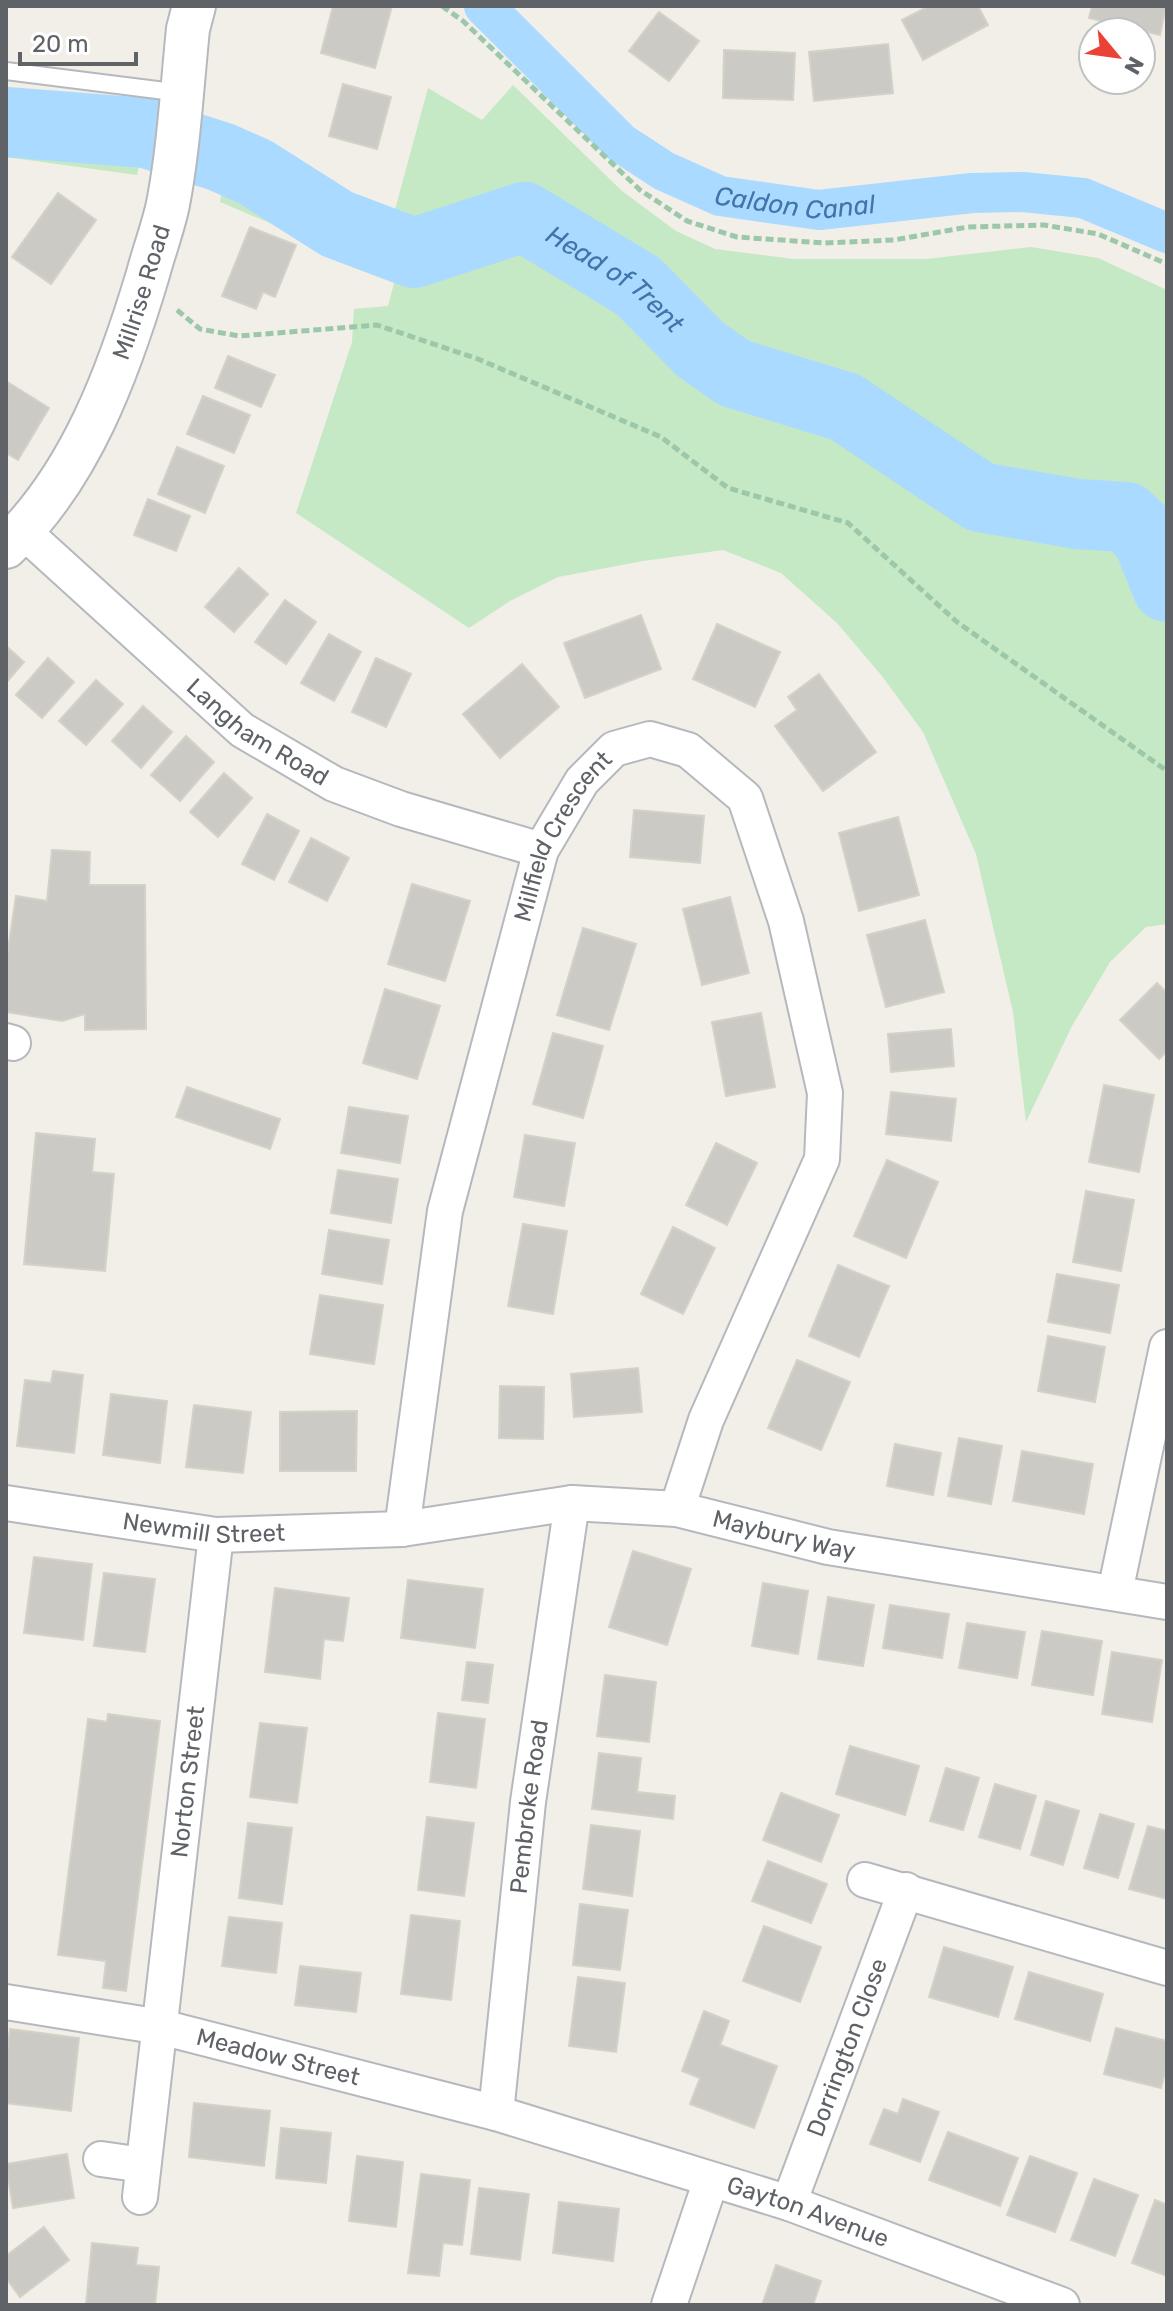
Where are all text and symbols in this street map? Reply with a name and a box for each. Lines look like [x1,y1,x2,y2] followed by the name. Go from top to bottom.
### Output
[20,16,136,66] scale bar
[1077,16,1157,96] north arrow
[32,30,89,58] text: 20 m
[1118,52,1150,79] text: N
[713,180,877,226] water label: Caldon Canal
[541,219,691,340] water label: Head of Trent
[107,221,176,364] street label: Millrise Road
[181,673,334,792] street label: Langham Road
[509,745,618,925] street label: Millfield Crescent
[710,1505,858,1565] street label: Maybury Way
[121,1507,286,1549] street label: Newmill Street
[165,1704,210,1859] street label: Norton Street
[505,1718,554,1895] street label: Pembroke Road
[801,1954,893,2141] street label: Dorrington Close
[194,2023,363,2091] street label: Meadow Street
[724,2171,893,2253] street label: Gayton Avenue

